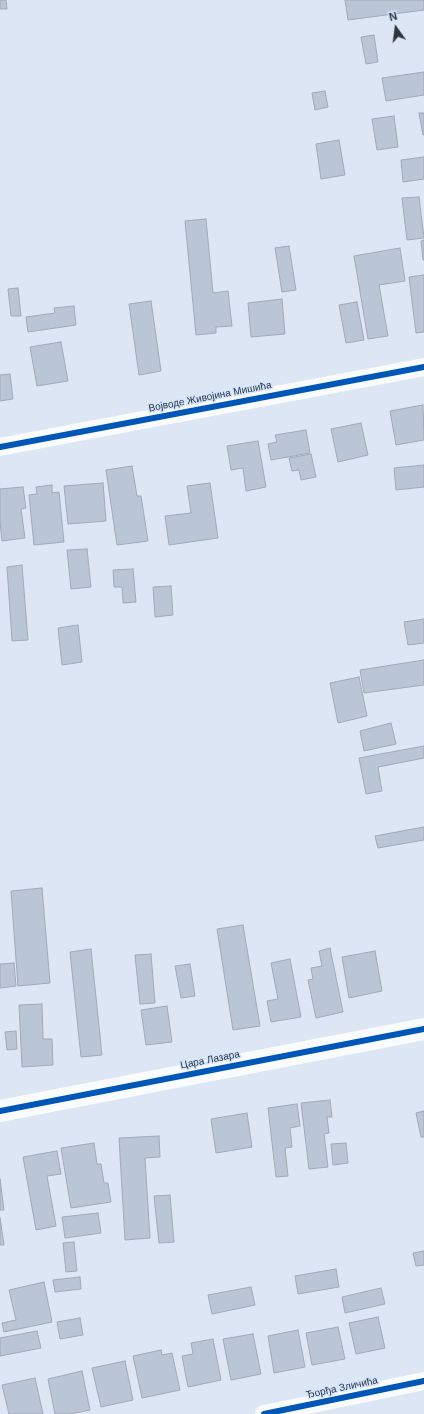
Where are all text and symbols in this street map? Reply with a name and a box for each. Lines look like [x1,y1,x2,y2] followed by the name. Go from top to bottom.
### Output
[376,8,416,48] north arrow
[388,10,398,23] text: N
[147,379,273,415] street label: Војводе Живојина Мишића
[179,1048,241,1072] street label: Цара Лазара
[305,1375,379,1401] street label: Ђорђа Зличића

